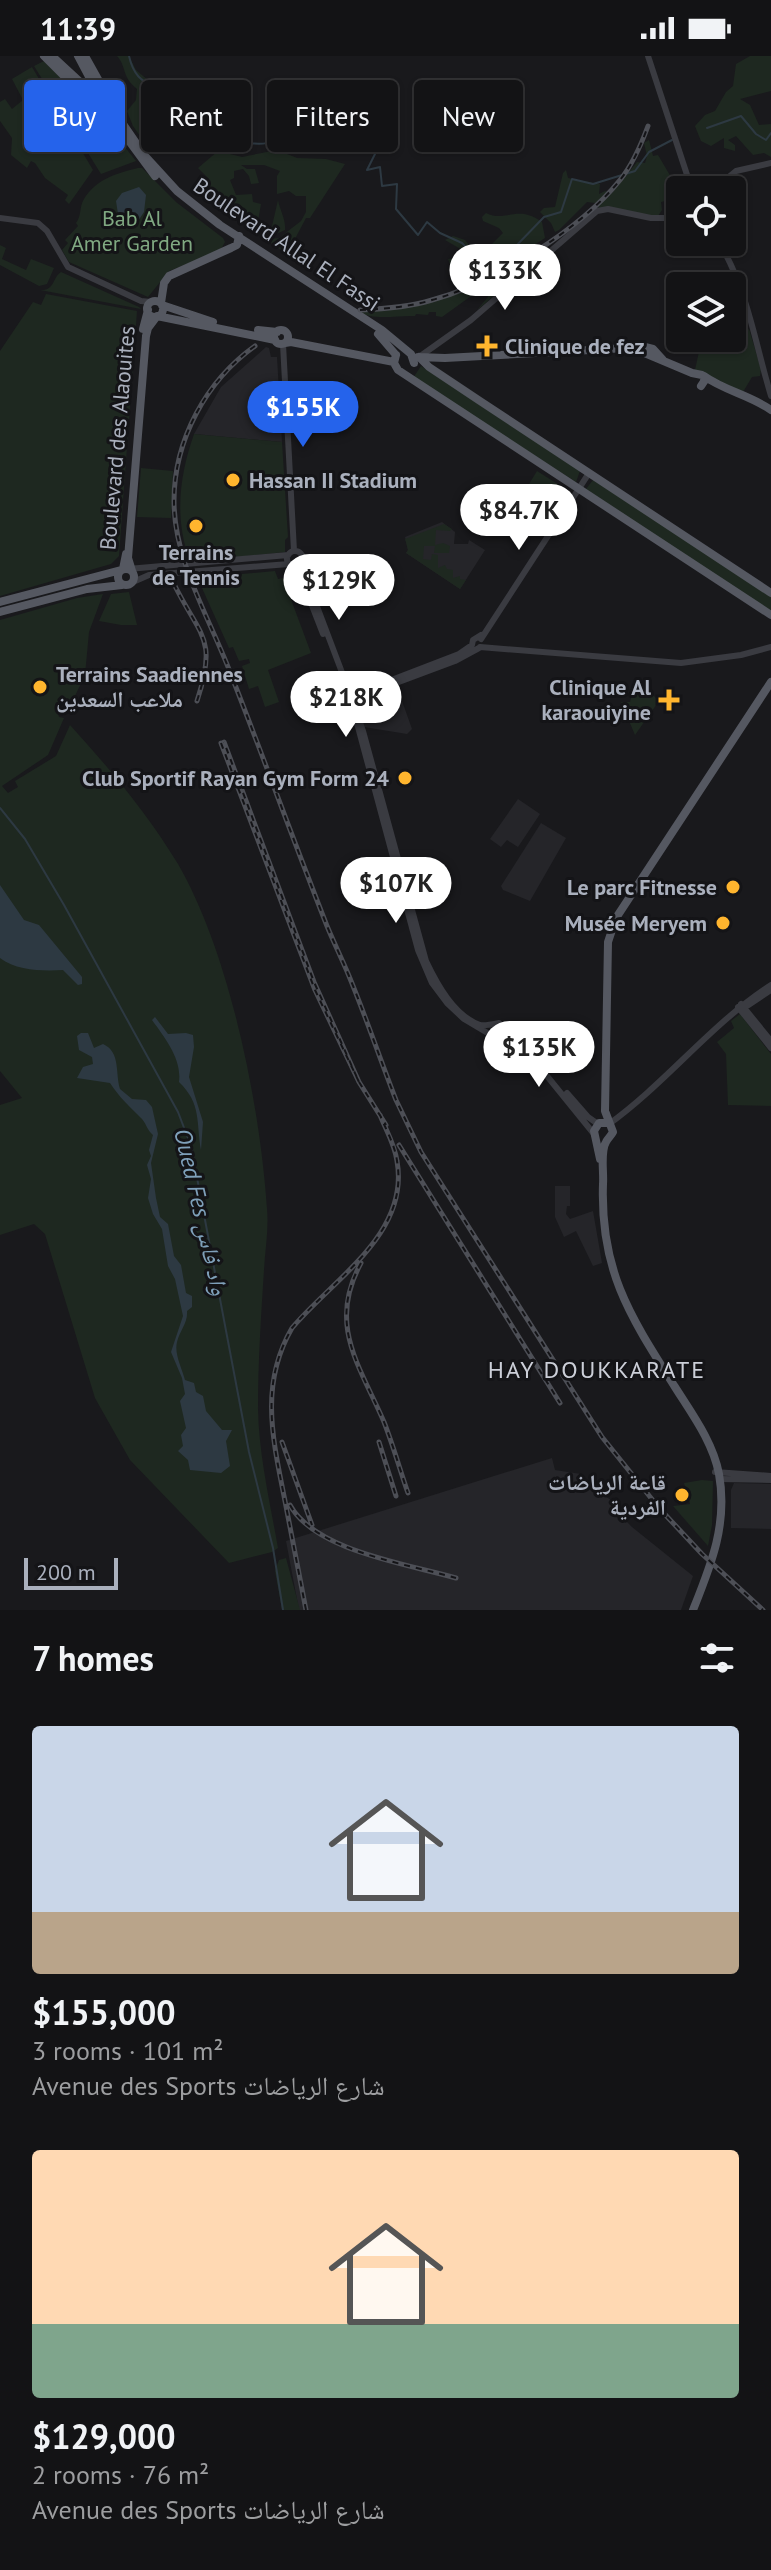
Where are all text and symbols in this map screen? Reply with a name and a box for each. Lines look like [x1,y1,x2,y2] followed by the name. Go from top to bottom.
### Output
[40,9,116,48] text: 11:39
[24,80,125,152] chip: Buy
[141,80,251,152] chip: Rent
[267,80,398,152] chip: Filters
[414,80,523,152] chip: New
[188,171,386,317] street label: Boulevard Allal El Fassi
[666,176,746,352] map controls
[666,176,746,256] button: locate
[71,204,193,257] park label: Bab Al Amer Garden
[449,244,561,312] pin: $133K
[467,253,543,286] text: $133K
[666,272,746,352] button: layers
[93,325,141,551] street label: Boulevard des Alaouites
[505,332,645,360] place label: Clinique de fez
[476,335,498,357] marker: Clinique de fez
[247,381,359,449] pin: $155K
[265,390,341,423] text: $155K
[249,466,417,494] place label: Hassan II Stadium
[224,471,242,489] marker: Hassan II Stadium
[454,484,584,552] pin: $84.7K
[478,493,560,526] text: $84.7K
[187,517,205,535] marker: Terrains de Tennis
[152,538,240,591] place label: Terrains de Tennis
[283,554,395,622] pin: $129K
[301,563,377,596] text: $129K
[56,660,243,713] place label: Terrains Saadiennes ملاعب السعدين
[290,671,402,739] pin: $218K
[541,673,652,726] place label: Clinique Al karaouiyine
[31,678,49,696] marker: Terrains Saadiennes ملاعب السعدين
[308,680,384,713] text: $218K
[658,689,680,711] marker: Clinique Al karaouiyine
[82,764,390,792] place label: Club Sportif Rayan Gym Form 24
[396,769,414,787] marker: Club Sportif Rayan Gym Form 24
[340,857,452,925] pin: $107K
[358,866,434,899] text: $107K
[567,873,717,901] place label: Le parc Fitnesse
[724,878,742,896] marker: Le parc Fitnesse
[565,909,707,937] place label: Musée Meryem
[714,914,732,932] marker: Musée Meryem
[483,1021,595,1089] pin: $135K
[501,1030,577,1063] text: $135K
[167,1125,236,1298] water label: Oued Fes واد فاس
[488,1354,706,1385] district label: HAY DOUKKARATE
[548,1468,666,1521] place label: قاعة الرياضات الفردية
[673,1486,691,1504] marker: قاعة الرياضات الفردية
[24,1554,118,1590] scale bar
[36,1558,96,1586] text: 200 m
[32,1636,154,1680] text: 7 homes
[695,1636,739,1680] icon: filters
[314,1778,458,1922] icon: home
[32,1990,176,2034] text: $155,000
[32,2034,224,2067] text: 3 rooms · 101 m²
[32,2069,385,2102] text: Avenue des Sports شارع الرياضات
[314,2202,458,2346] icon: home
[32,2414,176,2458] text: $129,000
[32,2458,209,2491] text: 2 rooms · 76 m²
[32,2493,385,2526] text: Avenue des Sports شارع الرياضات

